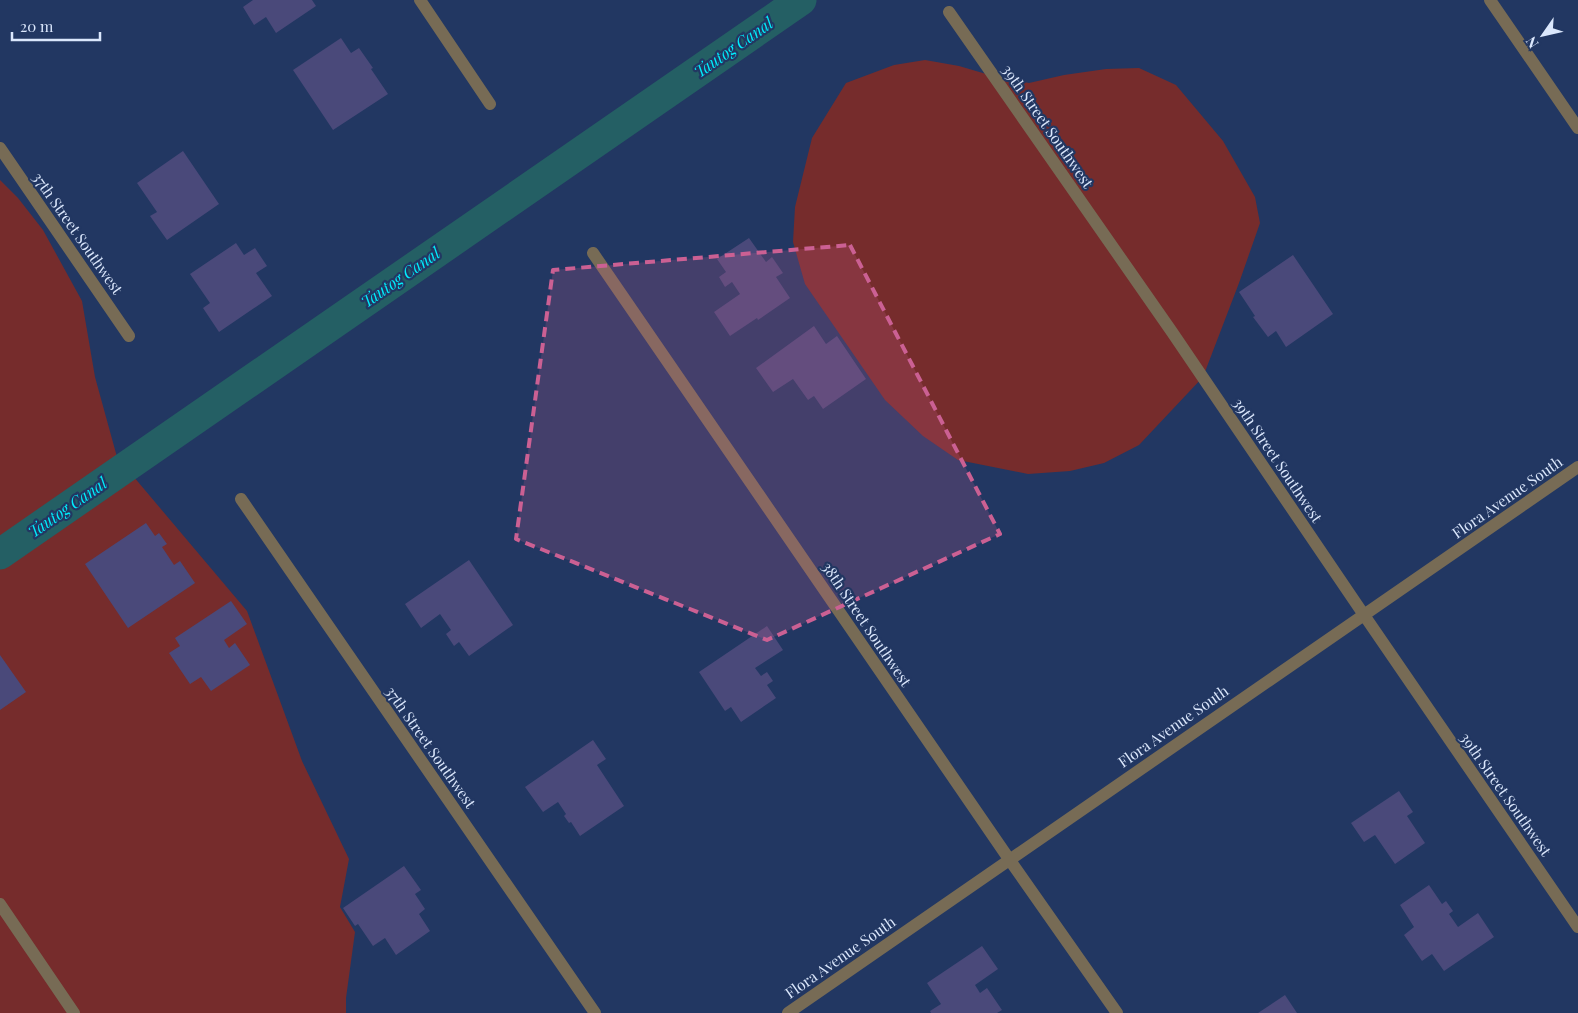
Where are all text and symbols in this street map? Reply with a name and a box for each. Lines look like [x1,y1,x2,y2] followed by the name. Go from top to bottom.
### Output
[12,10,100,42] scale bar
[1518,10,1568,60] north arrow
[689,12,777,82] water label: Tautog Canal
[20,16,54,36] text: 20 m
[1521,33,1543,52] text: N
[998,60,1098,192] street label: 39th Street Southwest
[28,168,128,298] street label: 37th Street Southwest
[356,242,444,312] water label: Tautog Canal
[1229,394,1328,527] street label: 39th Street Southwest
[1448,451,1566,543] street label: Flora Avenue South
[23,472,111,542] water label: Tautog Canal
[818,558,917,691] street label: 38th Street Southwest
[1114,680,1232,772] street label: Flora Avenue South
[381,682,481,812] street label: 37th Street Southwest
[1456,728,1556,860] street label: 39th Street Southwest
[781,911,899,1003] street label: Flora Avenue South

